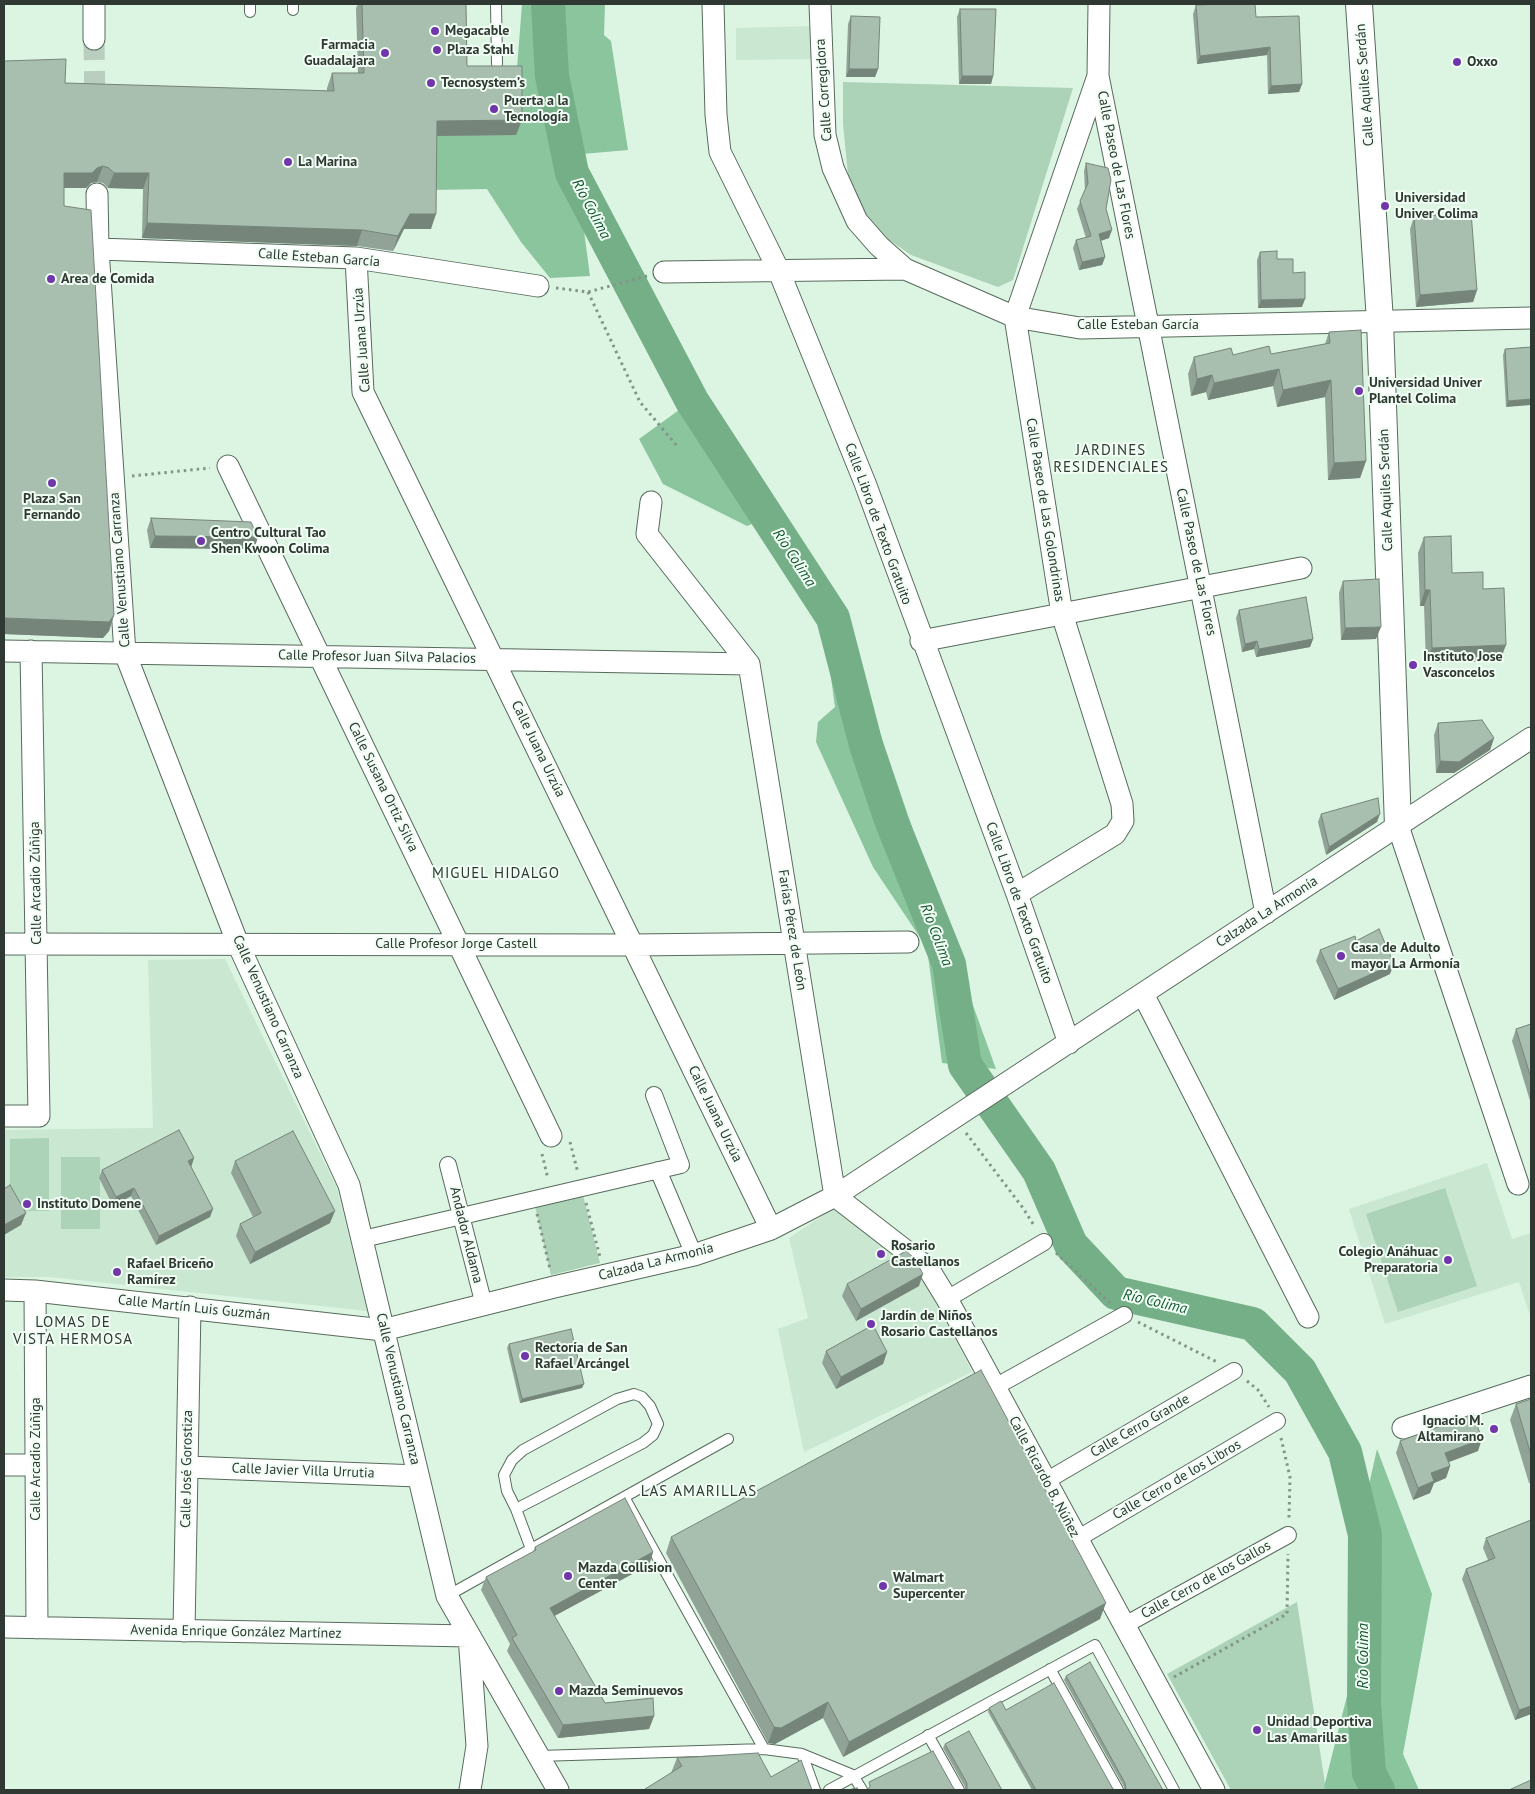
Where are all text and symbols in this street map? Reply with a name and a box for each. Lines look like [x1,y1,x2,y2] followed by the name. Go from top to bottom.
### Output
[445,23,509,39] place label: Megacable
[1352,23,1378,147] street label: Calle Aquiles Serdán
[429,25,441,37] marker: Megacable
[304,37,375,70] place label: Farmacia Guadalajara
[812,38,836,142] street label: Calle Corregidora
[447,42,514,58] place label: Plaza Stahl
[431,44,443,56] marker: Plaza Stahl
[379,47,391,59] marker: Farmacia Guadalajara
[1467,54,1498,70] place label: Oxxo
[1451,56,1463,68] marker: Oxxo
[441,75,525,91] place label: Tecnosystem’s
[425,77,437,89] marker: Tecnosystem’s
[1093,89,1139,241] street label: Calle Paseo de Las Flores
[504,93,568,125] place label: Puerta a la Tecnología
[488,103,500,115] marker: Puerta a la Tecnología
[298,154,357,170] place label: La Marina
[282,156,294,168] marker: La Marina
[568,176,614,242] water label: Río Colima
[1395,190,1478,222] place label: Universidad Univer Colima
[1379,200,1391,212] marker: Universidad Univer Colima
[258,245,380,271] street label: Calle Esteban García
[61,271,155,287] place label: Area de Comida
[45,273,57,285] marker: Area de Comida
[350,287,374,393] street label: Calle Juana Urzúa
[1077,317,1199,333] street label: Calle Esteban García
[1369,375,1482,408] place label: Universidad Univer Plantel Colima
[1353,385,1365,397] marker: Universidad Univer Plantel Colima
[1022,417,1068,603] street label: Calle Paseo de Las Golondrinas
[1375,428,1397,552] street label: Calle Aquiles Serdán
[841,441,915,607] street label: Calle Libro de Texto Gratuito
[1052,442,1170,477] district label: JARDINES RESIDENCIALES
[46,477,58,489] marker: Plaza San Fernando
[1172,487,1220,637] street label: Calle Paseo de Las Flores
[23,491,81,524] place label: Plaza San Fernando
[106,492,134,648] street label: Calle Venustiano Carranza
[211,525,329,558] place label: Centro Cultural Tao Shen Kwoon Colima
[769,526,819,590] water label: Río Colima
[195,535,207,547] marker: Centro Cultural Tao Shen Kwoon Colima
[278,647,476,667] street label: Calle Profesor Juan Silva Palacios
[1423,649,1503,682] place label: Instituto Jose Vasconcelos
[1407,659,1419,671] marker: Instituto Jose Vasconcelos
[507,698,569,800] street label: Calle Juana Urzúa
[344,719,422,855] street label: Calle Susana Ortiz Silva
[982,820,1056,986] street label: Calle Libro de Texto Gratuito
[27,821,45,945] street label: Calle Arcadio Zúñiga
[430,865,562,883] district label: MIGUEL HIDALGO
[774,868,810,992] street label: Farías Pérez de León
[1213,873,1321,951] street label: Calzada La Armonía
[916,901,956,969] water label: Río Colima
[229,933,307,1081] street label: Calle Venustiano Carranza
[375,936,537,952] street label: Calle Profesor Jorge Castell
[1351,940,1460,972] place label: Casa de Adulto mayor La Armonía
[1335,950,1347,962] marker: Casa de Adulto mayor La Armonía
[684,1063,746,1165] street label: Calle Juana Urzúa
[446,1185,486,1285] street label: Andador Aldama
[37,1196,141,1212] place label: Instituto Domene
[21,1198,33,1210] marker: Instituto Domene
[891,1238,960,1270] place label: Rosario Castellanos
[597,1240,715,1284] street label: Calzada La Armonía
[1338,1244,1438,1276] place label: Colegio Anáhuac Preparatoria
[875,1248,887,1260] marker: Rosario Castellanos
[1442,1254,1454,1266] marker: Colegio Anáhuac Preparatoria
[127,1256,214,1288] place label: Rafael Briceño Ramírez
[111,1266,123,1278] marker: Rafael Briceño Ramírez
[1121,1286,1189,1318] water label: Río Colima
[117,1292,271,1324] street label: Calle Martín Luis Guzmán
[881,1308,998,1340] place label: Jardín de Niños Rosario Castellanos
[372,1311,424,1467] street label: Calle Venustiano Carranza
[11,1314,135,1349] district label: LOMAS DE VISTA HERMOSA
[865,1318,877,1330] marker: Jardín de Niños Rosario Castellanos
[535,1340,629,1372] place label: Rectoría de San Rafael Arcángel
[519,1350,531,1362] marker: Rectoría de San Rafael Arcángel
[1087,1391,1193,1461] street label: Calle Cerro Grande
[28,1397,44,1521] street label: Calle Arcadio Zúñiga
[178,1410,196,1528] street label: Calle José Gorostiza
[1005,1413,1083,1541] street label: Calle Ricardo B. Núñez
[1418,1413,1484,1445] place label: Ignacio M. Altamirano
[1488,1423,1500,1435] marker: Ignacio M. Altamirano
[1110,1436,1244,1524] street label: Calle Cerro de los Libros
[231,1460,375,1482] street label: Calle Javier Villa Urrutia
[639,1483,759,1501] district label: LAS AMARILLAS
[1138,1537,1274,1623] street label: Calle Cerro de los Gallos
[578,1560,672,1592] place label: Mazda Collision Center
[562,1570,574,1582] marker: Mazda Collision Center
[893,1570,965,1602] place label: Walmart Supercenter
[877,1580,889,1592] marker: Walmart Supercenter
[130,1622,342,1642] street label: Avenida Enrique González Martínez
[1355,1623,1373,1689] water label: Río Colima
[569,1683,683,1699] place label: Mazda Seminuevos
[553,1685,565,1697] marker: Mazda Seminuevos
[1267,1714,1372,1746] place label: Unidad Deportiva Las Amarillas
[1251,1724,1263,1736] marker: Unidad Deportiva Las Amarillas

